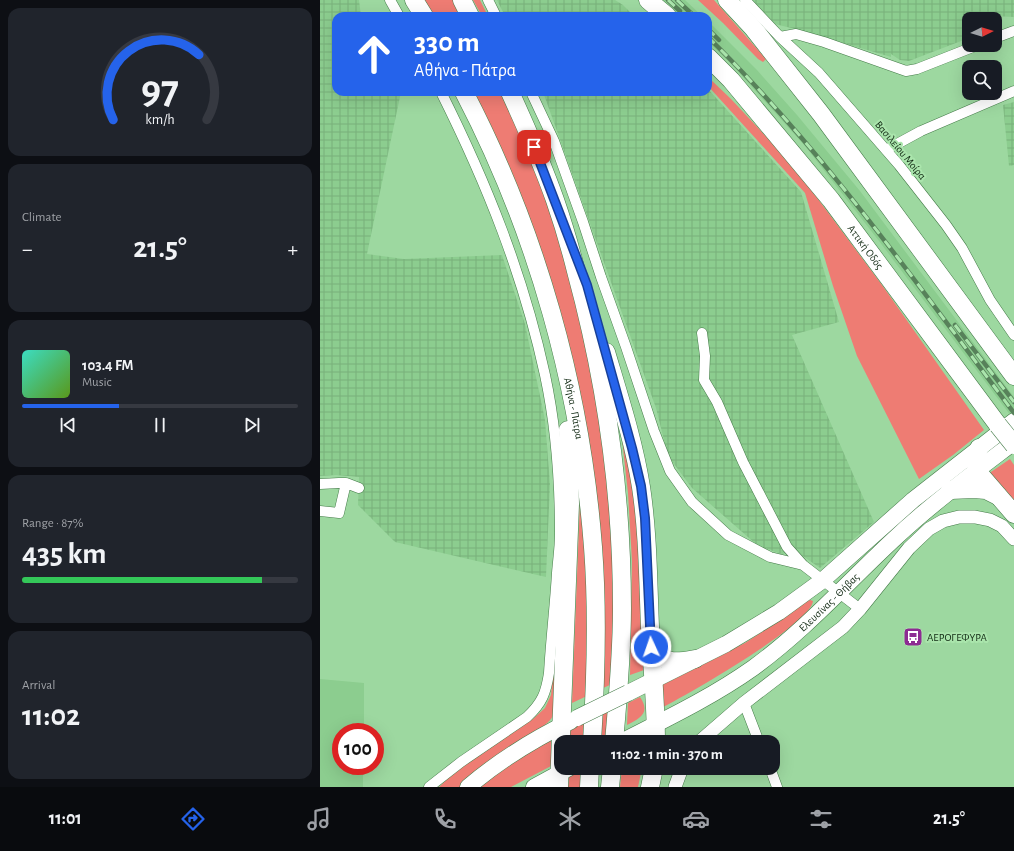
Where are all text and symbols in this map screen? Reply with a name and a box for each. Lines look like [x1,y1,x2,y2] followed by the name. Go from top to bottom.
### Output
[962,12,1002,52] north arrow
[962,12,1002,100] map controls
[348,28,400,80] icon: ahead
[414,29,480,57] text: 330 m
[962,60,1002,100] button: search
[414,62,516,80] text: Αθήνα - Πάτρα
[141,70,179,111] text: 97
[145,112,175,126] text: km/h
[873,119,928,182] street label: Βασιλείου Μοίρα
[517,130,551,164] pin
[523,136,545,158] icon: arrive
[22,211,61,224] text: Climate
[845,223,885,271] street label: Αττική Οδός
[133,233,187,263] text: 21.5°
[22,238,33,260] text: −
[287,238,298,260] text: +
[82,358,134,373] text: 103.4 FM
[82,376,112,389] text: Music
[562,377,585,440] street label: Αθήνα - Πάτρα
[57,414,79,436] icon: previous
[149,414,171,436] icon: pause
[241,414,263,436] icon: next
[22,517,83,530] text: Range · 87%
[22,539,107,569] text: 435 km
[797,571,861,634] street label: Ελευσίνας - Θήβας
[630,626,672,668] position arrow
[902,626,924,648] bus stop icon: ΑΕΡΟΓΕΦΥΡΑ
[927,632,987,643] place label: ΑΕΡΟΓΕΦΥΡΑ
[22,679,55,692] text: Arrival
[22,701,80,731] text: 11:02
[332,723,384,775] speed limit sign: 100
[611,747,723,762] text: 11:02 · 1 min · 370 m
[179,805,207,833] icon: directions
[305,805,333,833] icon: music
[431,805,459,833] icon: phone
[556,805,584,833] icon: climate
[682,805,710,833] icon: car
[807,805,835,833] icon: filters
[49,810,82,828] text: 11:01
[933,810,965,828] text: 21.5°

